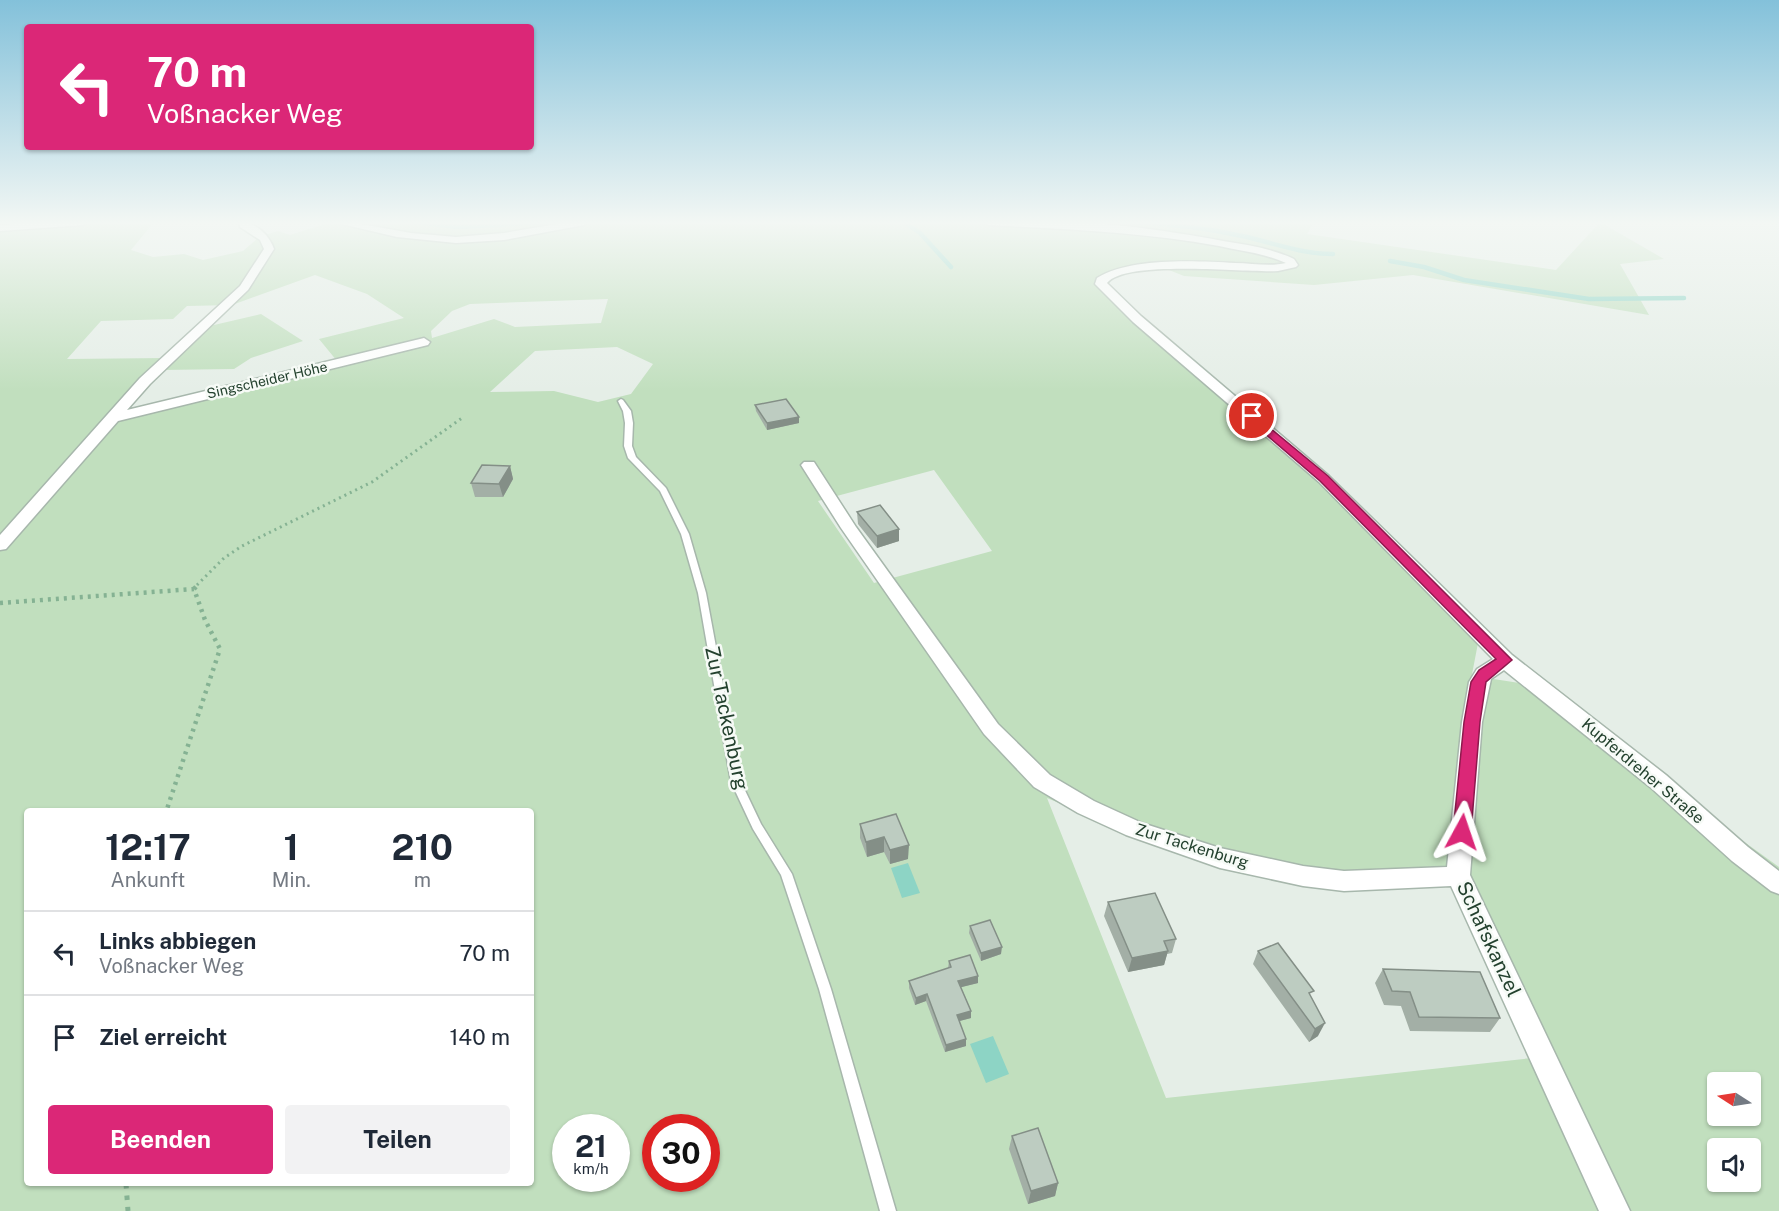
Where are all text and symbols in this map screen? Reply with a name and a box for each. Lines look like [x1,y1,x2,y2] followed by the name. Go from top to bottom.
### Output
[147,47,247,96] text: 70 m
[48,48,126,126] icon: left
[147,97,343,129] text: Voßnacker Weg
[205,358,329,402] street label: Singscheider Höhe
[1226,390,1277,441] pin
[1235,399,1268,432] icon: arrive
[700,644,754,792] street label: Zur Tackenburg
[1578,714,1708,828] street label: Kupferdreher Straße
[1430,800,1494,864] position arrow
[1133,820,1251,872] street label: Zur Tackenburg
[105,826,191,868] text: 12:17
[284,826,299,868] text: 1
[392,826,453,868] text: 210
[111,868,185,892] text: Ankunft
[272,868,311,892] text: Min.
[414,868,431,892] text: m
[1452,877,1526,1001] street label: Schafskanzel
[99,928,256,954] text: Links abbiegen
[48,937,81,970] icon: left
[459,940,510,966] text: 70 m
[99,954,244,978] text: Voßnacker Weg
[48,1021,81,1054] icon: arrive
[99,1024,227,1050] text: Ziel erreicht
[449,1024,510,1050] text: 140 m
[1707,1072,1761,1126] north arrow
[1707,1072,1761,1192] map controls
[48,1105,273,1174] button: Beenden
[285,1105,510,1174] button: Teilen
[642,1114,720,1192] speed limit sign: 30
[575,1128,607,1164] text: 21
[1707,1138,1761,1192] button: sound
[573,1160,609,1177] text: km/h

